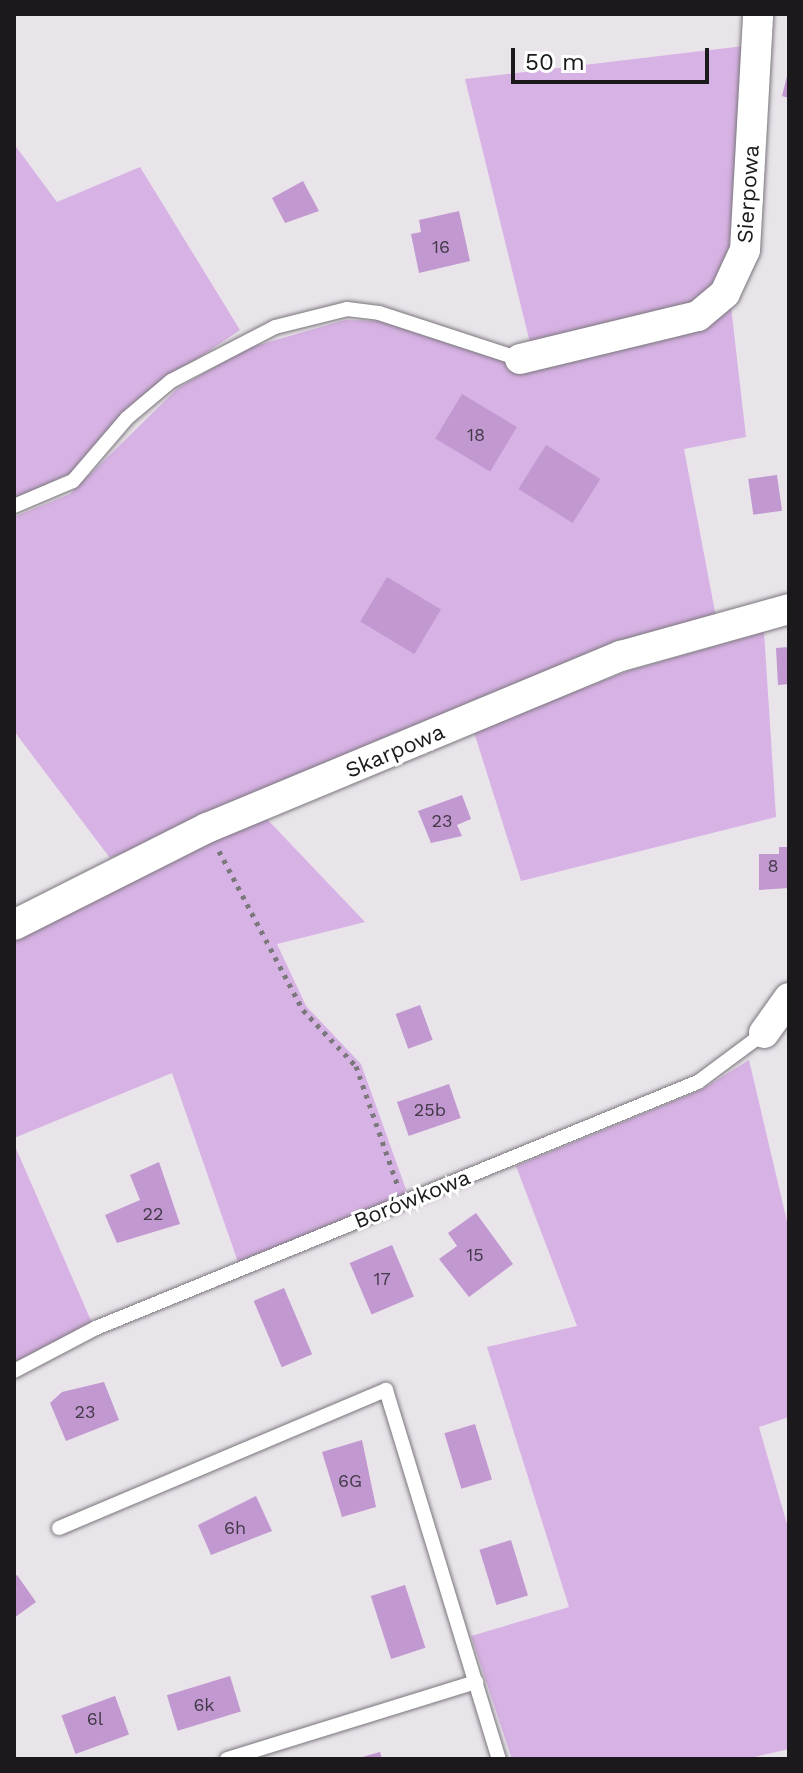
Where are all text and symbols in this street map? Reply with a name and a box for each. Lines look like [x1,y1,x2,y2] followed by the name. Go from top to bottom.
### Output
[515,32,713,82] scale bar
[525,48,585,76] text: 50 m
[731,144,765,244] street label: Sierpowa
[432,236,450,258] house number: 16
[467,424,485,446] house number: 18
[342,718,448,784] street label: Skarpowa
[432,810,452,832] house number: 23
[767,855,779,877] house number: 8
[414,1099,446,1121] house number: 25b
[350,1164,474,1234] street label: Borówkowa
[143,1203,163,1225] house number: 22
[466,1244,484,1266] house number: 15
[373,1268,391,1290] house number: 17
[75,1401,95,1423] house number: 23
[338,1470,362,1492] house number: 6G
[224,1517,246,1539] house number: 6h
[193,1694,215,1716] house number: 6k
[87,1708,103,1730] house number: 6l

